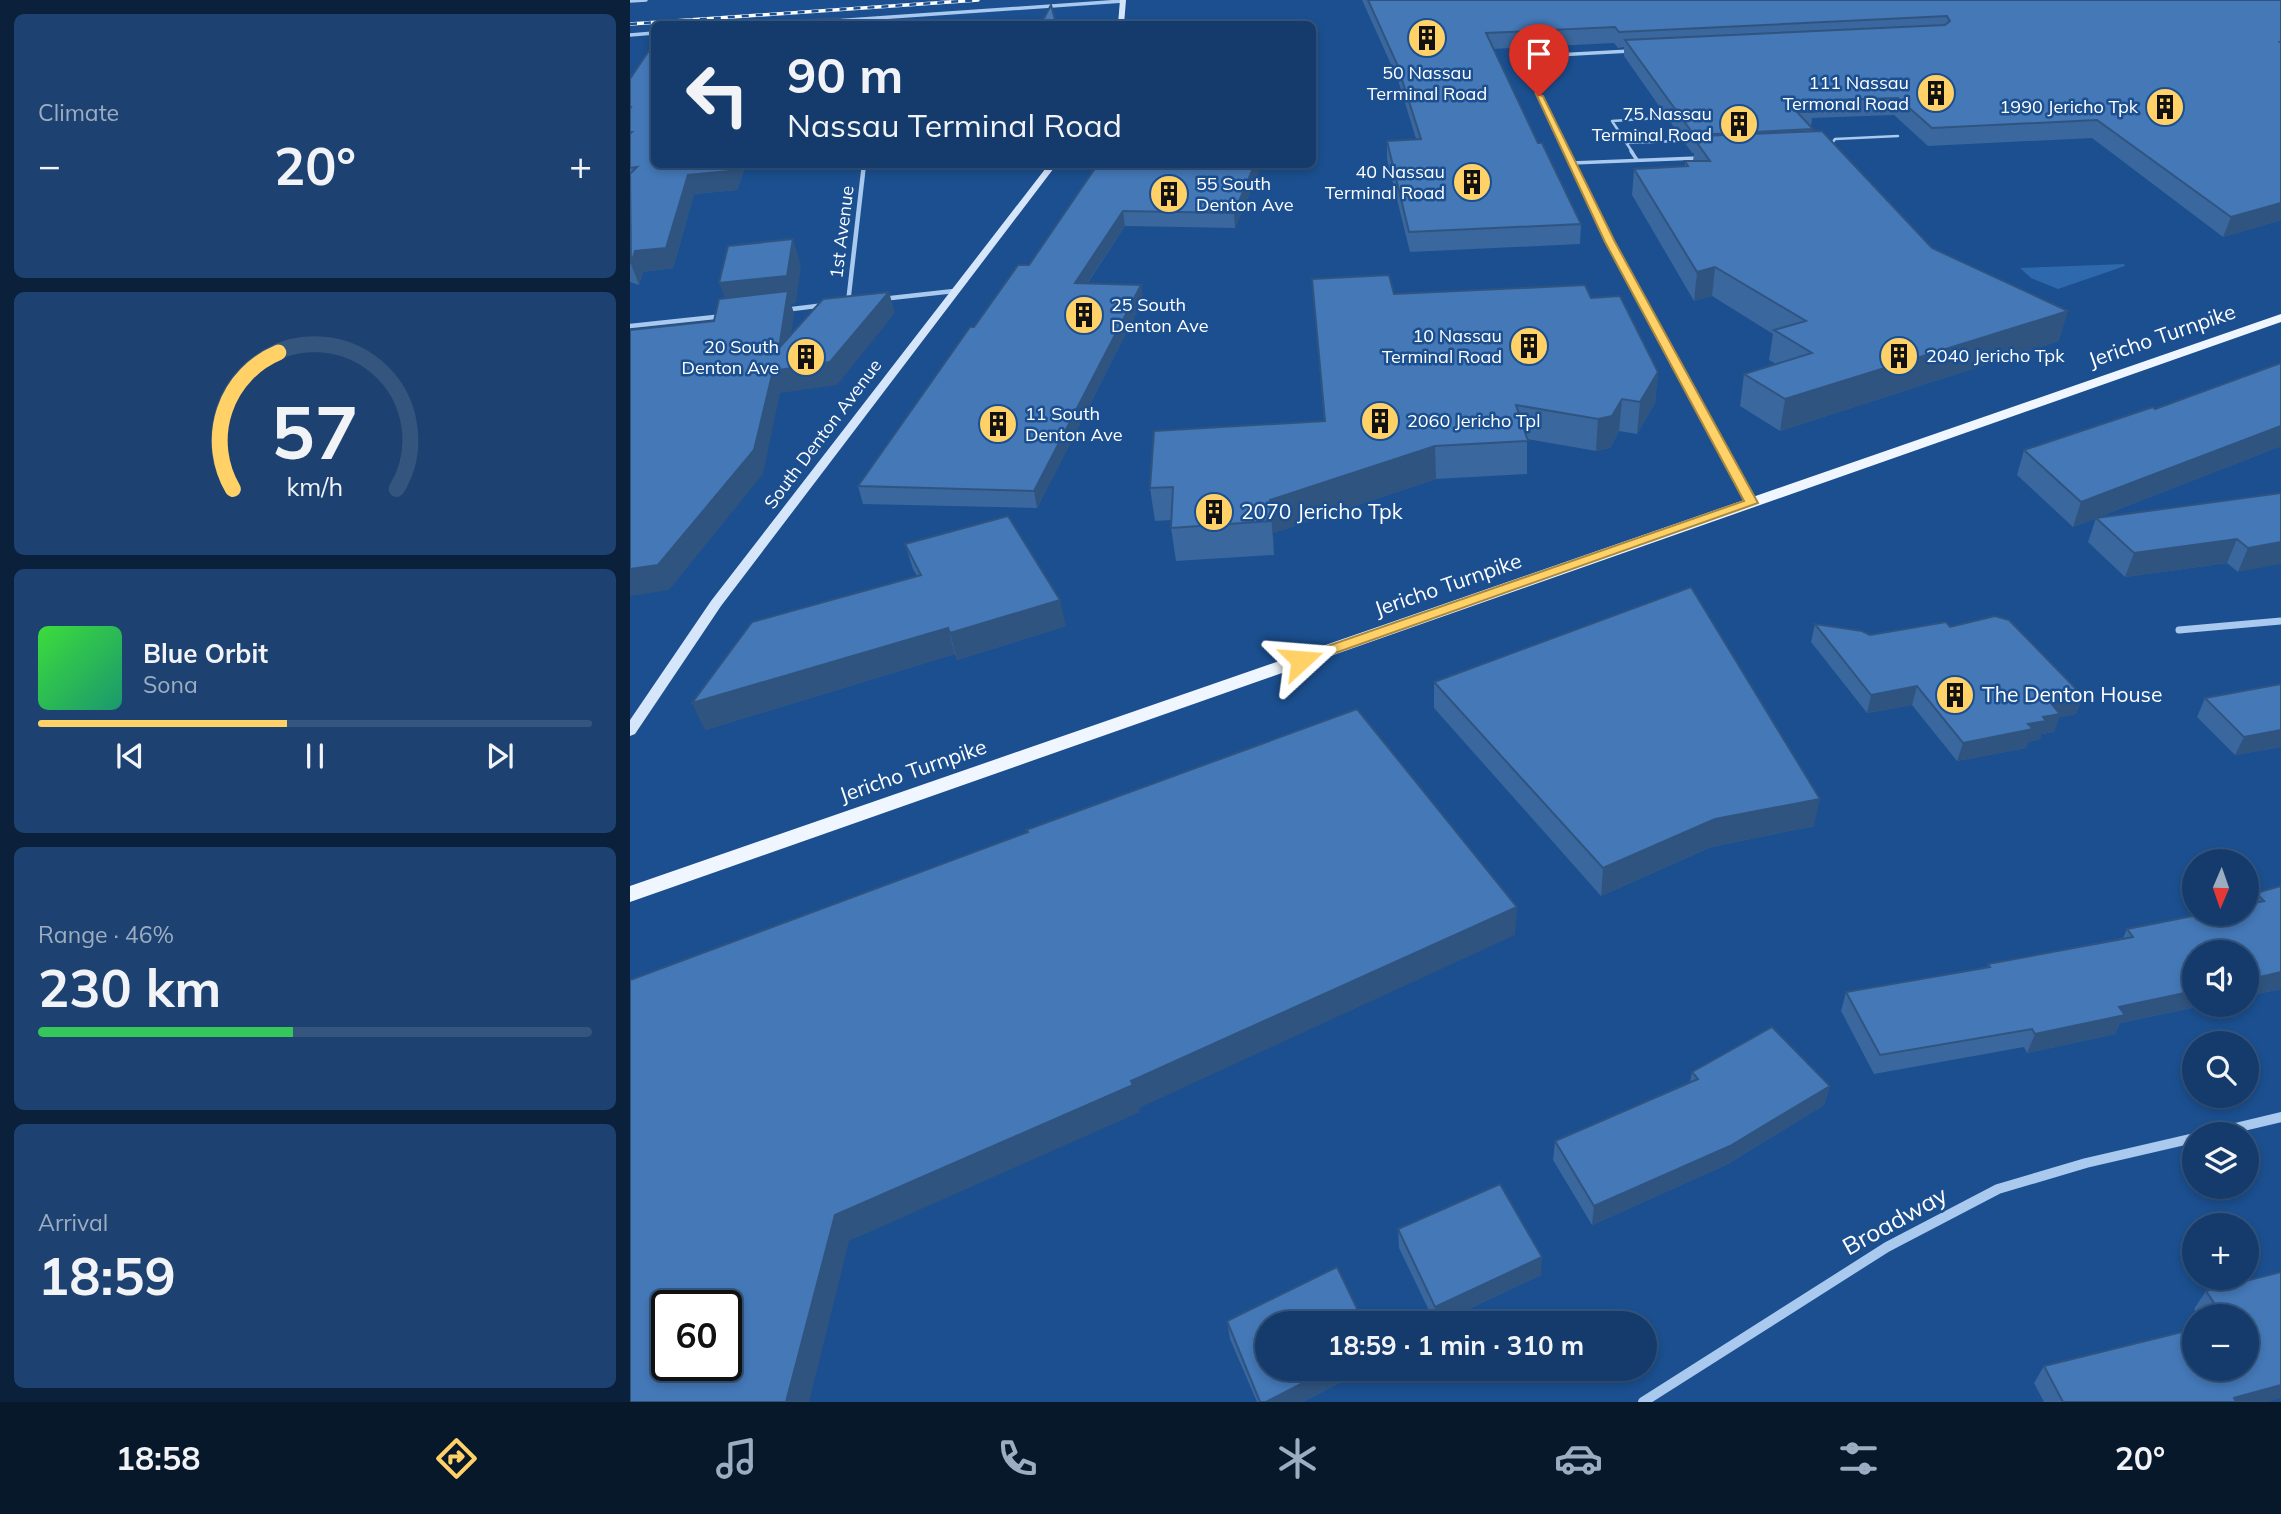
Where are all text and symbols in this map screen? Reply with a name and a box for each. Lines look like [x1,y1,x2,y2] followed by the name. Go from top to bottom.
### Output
[1406,17,1448,59] building icon: 50 Nassau Terminal Road
[1509,24,1569,96] pin
[1520,35,1558,73] icon: arrive
[787,44,903,105] text: 90 m
[672,49,763,140] icon: left
[1367,61,1487,105] place label: 50 Nassau Terminal Road
[1783,71,1909,115] place label: 111 Nassau Termonal Road
[1915,72,1957,114] building icon: 111 Nassau Termonal Road
[2144,86,2186,128] building icon: 1990 Jericho Tpk
[2000,95,2139,118] place label: 1990 Jericho Tpk
[38,98,119,127] text: Climate
[1592,102,1712,146] place label: 75 Nassau Terminal Road
[1718,103,1760,145] building icon: 75 Nassau Terminal Road
[787,105,1122,145] text: Nassau Terminal Road
[274,133,356,198] text: 20°
[38,141,61,189] text: −
[569,141,592,189] text: +
[1325,160,1445,204] place label: 40 Nassau Terminal Road
[1451,161,1493,203] building icon: 40 Nassau Terminal Road
[1196,172,1294,216] place label: 55 South Denton Ave
[1148,173,1190,215] building icon: 55 South Denton Ave
[824,184,859,280] street label: 1st Avenue
[1111,293,1209,337] place label: 25 South Denton Ave
[1063,294,1105,336] building icon: 25 South Denton Ave
[2085,298,2239,372] street label: Jericho Turnpike
[1382,324,1502,368] place label: 10 Nassau Terminal Road
[1508,325,1550,367] building icon: 10 Nassau Terminal Road
[682,335,779,379] place label: 20 South Denton Ave
[1878,335,1920,377] building icon: 2040 Jericho Tpk
[785,336,827,378] building icon: 20 South Denton Ave
[1926,344,2065,367] place label: 2040 Jericho Tpk
[759,354,886,513] street label: South Denton Avenue
[271,387,359,478] text: 57
[1359,400,1401,442] building icon: 2060 Jericho Tpl
[1025,402,1123,446] place label: 11 South Denton Ave
[977,403,1019,445] building icon: 11 South Denton Ave
[1407,409,1540,432] place label: 2060 Jericho Tpl
[287,471,343,502] text: km/h
[1193,491,1235,533] building icon: 2070 Jericho Tpk
[1241,498,1403,524] place label: 2070 Jericho Tpk
[1371,547,1525,621] street label: Jericho Turnpike
[1264,623,1338,697] position arrow
[143,637,268,670] text: Blue Orbit
[143,670,198,699] text: Sona
[1934,674,1976,716] building icon: The Denton House
[1982,681,2162,707] place label: The Denton House
[836,733,990,807] street label: Jericho Turnpike
[111,737,149,775] icon: previous
[296,737,334,775] icon: pause
[481,737,519,775] icon: next
[2182,849,2259,926] north arrow
[2182,849,2259,1381] map controls
[38,920,174,949] text: Range · 46%
[2182,940,2259,1017] button: sound
[38,955,221,1020] text: 230 km
[2182,1031,2259,1108] button: search
[2182,1122,2259,1199] button: layers
[1837,1179,1952,1261] street label: Broadway
[38,1208,108,1237] text: Arrival
[2182,1213,2259,1290] button: +
[38,1243,176,1308] text: 18:59
[651,1290,742,1381] speed limit sign: 60
[2182,1304,2259,1381] button: −
[1328,1329,1584,1362] text: 18:59 · 1 min · 310 m
[432,1434,481,1483] icon: directions
[712,1434,761,1483] icon: music
[993,1434,1042,1483] icon: phone
[1273,1434,1322,1483] icon: climate
[1554,1434,1603,1483] icon: car
[1834,1434,1883,1483] icon: filters
[116,1438,200,1478] text: 18:58
[2115,1438,2165,1478] text: 20°

